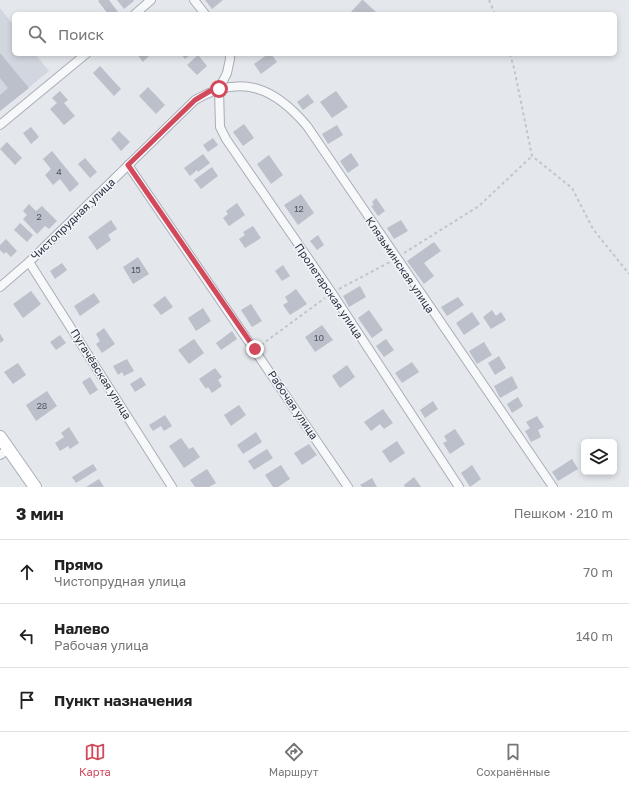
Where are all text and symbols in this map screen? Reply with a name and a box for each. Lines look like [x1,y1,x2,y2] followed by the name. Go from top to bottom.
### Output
[12,12,617,56] search box
[26,23,48,45] icon: search
[58,25,104,43] text: Поиск
[210,80,228,98] route start
[56,166,62,177] house number: 4
[28,175,117,262] street label: Чистопрудная улица
[294,203,304,214] house number: 12
[36,211,42,222] house number: 2
[363,214,437,315] street label: Клязьминская улица
[293,241,366,341] street label: Пролетарская улица
[131,264,141,275] house number: 15
[68,326,134,421] street label: Пугачёвская улица
[314,332,324,343] house number: 10
[246,340,264,358] route end
[266,368,321,442] street label: Рабочая улица
[37,400,47,411] house number: 28
[581,439,617,475] map controls
[581,439,617,475] button: layers
[16,503,64,524] text: 3 мин
[514,505,613,521] text: Пешком · 210 m
[54,555,103,573] text: Прямо
[16,561,38,583] icon: ahead
[583,564,613,580] text: 70 m
[54,573,186,589] text: Чистопрудная улица
[54,619,110,637] text: Налево
[16,625,38,647] icon: left
[576,628,613,644] text: 140 m
[54,637,149,653] text: Рабочая улица
[16,689,38,711] icon: arrive
[54,691,192,709] text: Пункт назначения
[79,741,111,778] tab: Карта
[269,741,318,778] tab: Маршрут
[476,741,550,778] tab: Сохранённые

